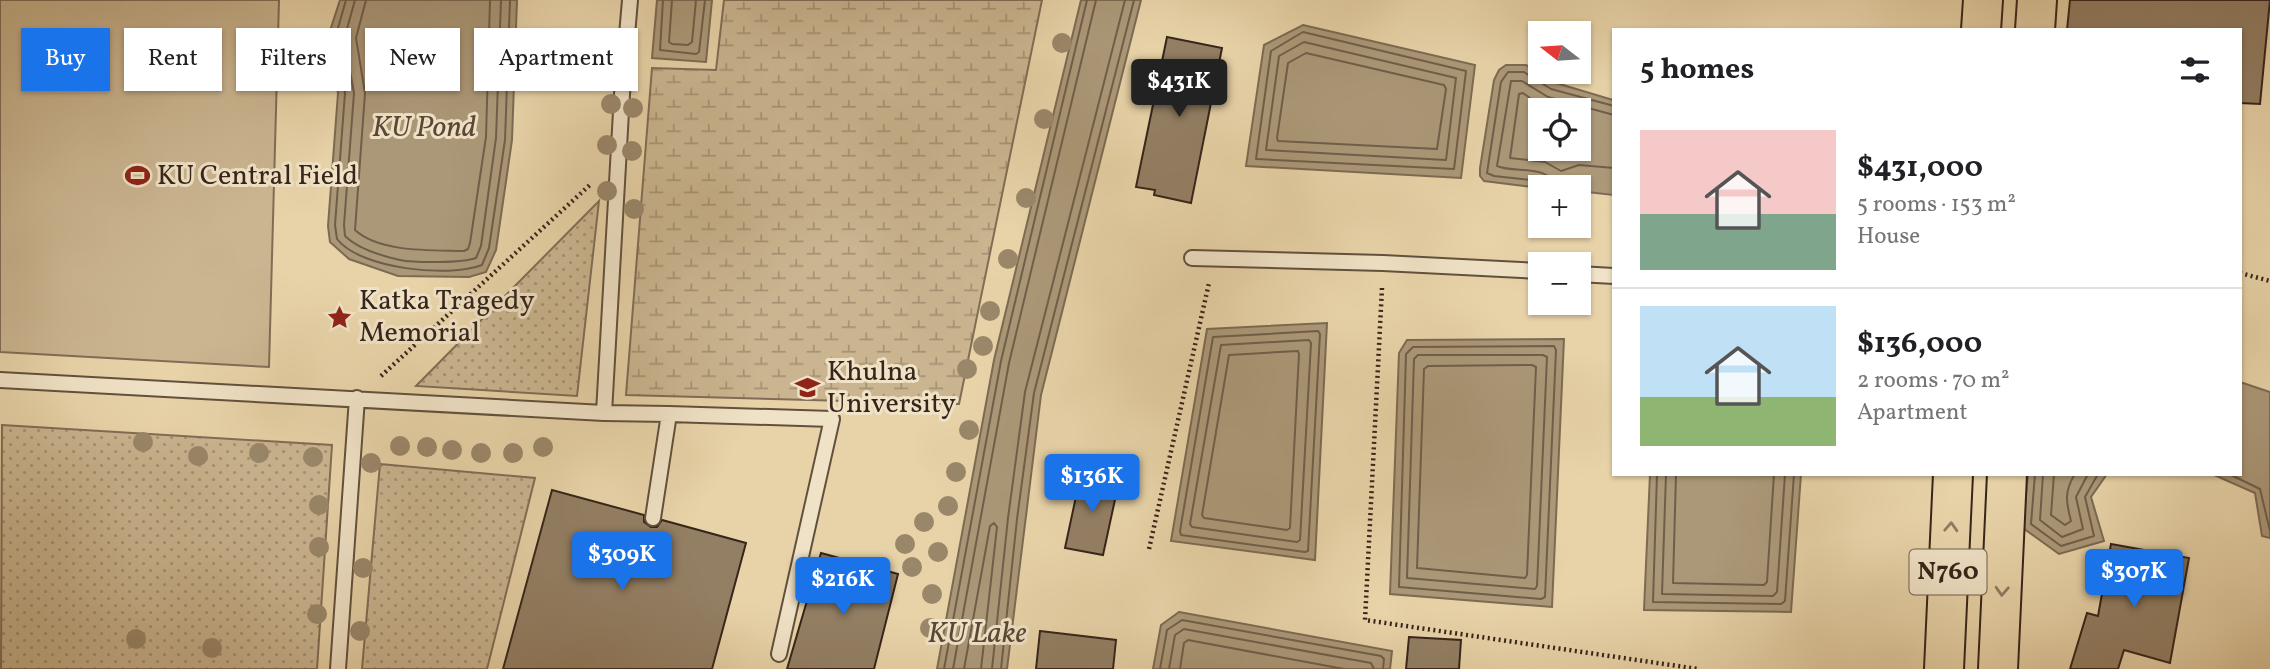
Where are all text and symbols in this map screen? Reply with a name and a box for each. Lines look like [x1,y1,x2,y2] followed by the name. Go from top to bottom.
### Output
[1528,21,1591,84] north arrow
[1528,21,1591,315] map controls
[21,28,110,91] chip: Buy
[124,28,222,91] chip: Rent
[236,28,351,91] chip: Filters
[365,28,460,91] chip: New
[474,28,638,91] chip: Apartment
[1640,49,1754,91] text: 5 homes
[2176,51,2214,89] icon: filters
[1130,60,1228,119] pin: $431K
[1147,66,1211,98] text: $431K
[1528,98,1591,161] button: locate
[372,107,476,149] water label: KU Pond
[1857,147,1983,189] text: $431,000
[157,157,358,196] place label: KU Central Field
[1696,158,1780,242] icon: home
[123,162,151,190] sports icon: KU Central Field
[1528,175,1591,238] button: +
[1857,189,2016,221] text: 5 rooms · 153 m²
[1857,221,1920,253] text: House
[1528,252,1591,315] button: −
[359,282,535,353] place label: Katka Tragedy Memorial
[325,303,353,331] place icon: Katka Tragedy Memorial
[1857,323,1982,365] text: $136,000
[1696,334,1780,418] icon: home
[827,353,956,424] place label: Khulna University
[1857,365,2010,397] text: 2 rooms · 70 m²
[793,374,821,402] school or university icon: Khulna University
[1857,397,1968,429] text: Apartment
[1043,454,1141,514] pin: $136K
[1060,461,1124,493] text: $136K
[1943,522,1958,533] one-way arrow
[573,532,671,592] pin: $309K
[588,539,656,571] text: $309K
[1910,550,1986,594] road number: N760
[2085,550,2183,609] pin: $307K
[2101,556,2167,588] text: $307K
[794,558,892,617] pin: $216K
[811,564,875,596] text: $216K
[1994,586,2009,597] one-way arrow
[927,613,1027,655] water label: KU Lake

